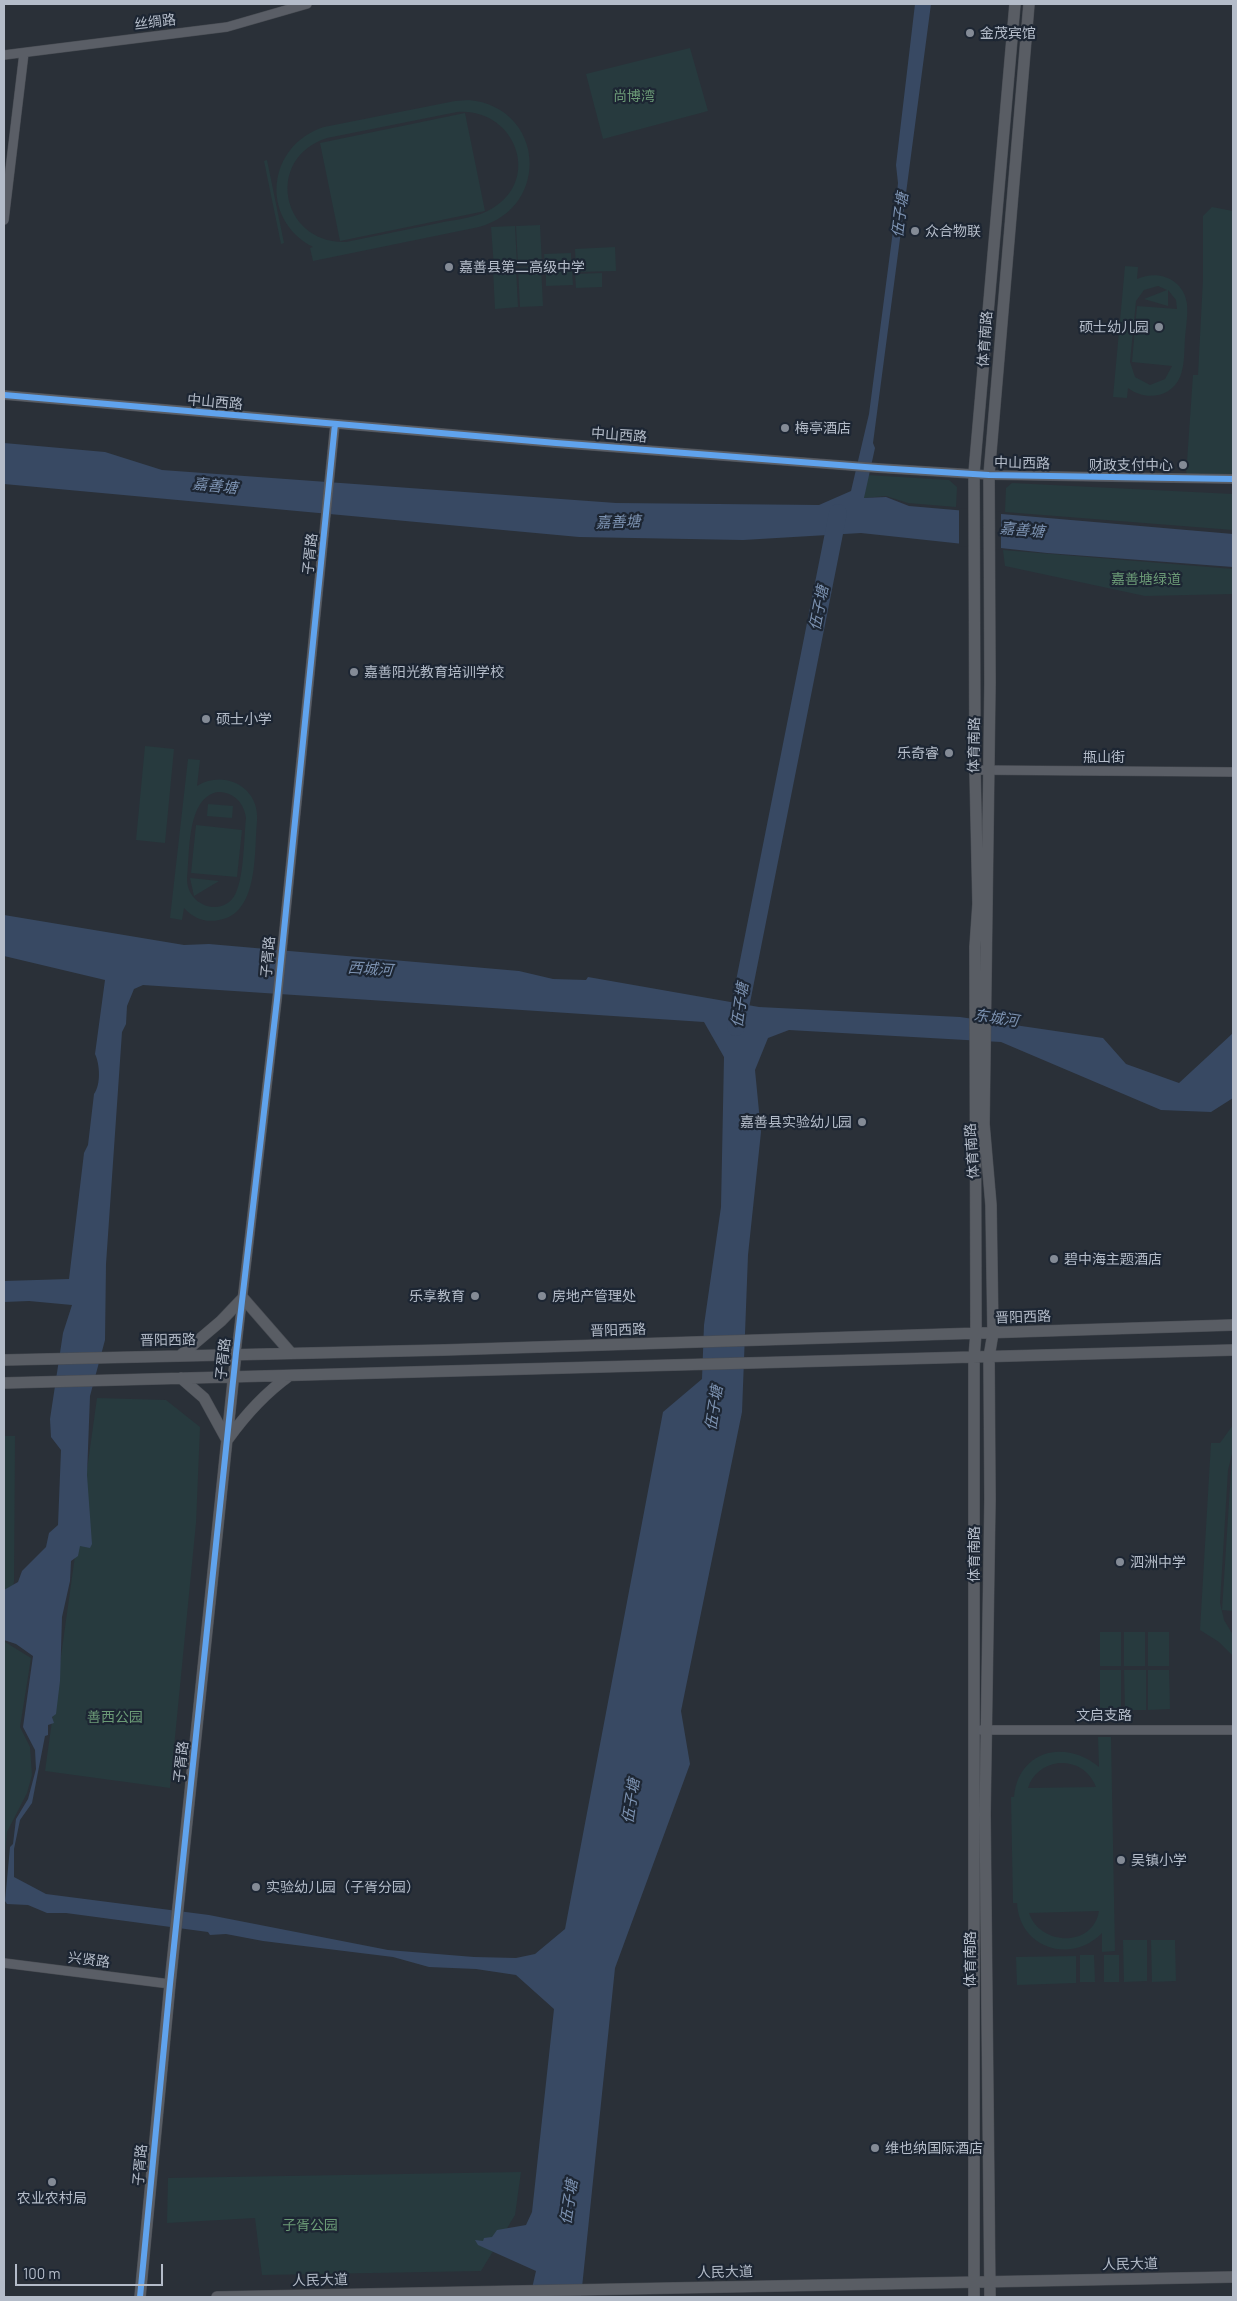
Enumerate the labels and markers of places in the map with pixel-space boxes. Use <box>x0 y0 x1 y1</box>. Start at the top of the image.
place label: 金茂宾馆 <box>980 25 1036 41</box>
marker: 金茂宾馆 <box>964 27 976 39</box>
place label: 众合物联 <box>925 223 981 239</box>
marker: 众合物联 <box>909 225 921 237</box>
place label: 嘉善县第二高级中学 <box>459 259 585 275</box>
marker: 嘉善县第二高级中学 <box>443 261 455 273</box>
place label: 硕士幼儿园 <box>1079 319 1149 335</box>
marker: 硕士幼儿园 <box>1153 321 1165 333</box>
place label: 梅亭酒店 <box>795 420 851 436</box>
marker: 梅亭酒店 <box>779 422 791 434</box>
place label: 财政支付中心 <box>1089 457 1173 473</box>
marker: 财政支付中心 <box>1177 459 1189 471</box>
place label: 嘉善阳光教育培训学校 <box>364 664 504 680</box>
marker: 嘉善阳光教育培训学校 <box>348 666 360 678</box>
place label: 硕士小学 <box>216 711 272 727</box>
marker: 硕士小学 <box>200 713 212 725</box>
place label: 乐奇睿 <box>897 745 939 761</box>
marker: 乐奇睿 <box>943 747 955 759</box>
place label: 嘉善县实验幼儿园 <box>740 1114 852 1130</box>
marker: 嘉善县实验幼儿园 <box>856 1116 868 1128</box>
place label: 碧中海主题酒店 <box>1064 1251 1162 1267</box>
marker: 碧中海主题酒店 <box>1048 1253 1060 1265</box>
place label: 乐享教育 <box>409 1288 465 1304</box>
place label: 房地产管理处 <box>552 1288 636 1304</box>
marker: 乐享教育 <box>469 1290 481 1302</box>
marker: 房地产管理处 <box>536 1290 548 1302</box>
place label: 泗洲中学 <box>1130 1554 1186 1570</box>
marker: 泗洲中学 <box>1114 1556 1126 1568</box>
place label: 吴镇小学 <box>1131 1852 1187 1868</box>
marker: 吴镇小学 <box>1115 1854 1127 1866</box>
place label: 实验幼儿园（子胥分园） <box>266 1879 420 1895</box>
marker: 实验幼儿园（子胥分园） <box>250 1881 262 1893</box>
place label: 维也纳国际酒店 <box>885 2140 983 2156</box>
marker: 维也纳国际酒店 <box>869 2142 881 2154</box>
marker: 农业农村局 <box>46 2176 58 2188</box>
place label: 农业农村局 <box>17 2190 87 2206</box>

